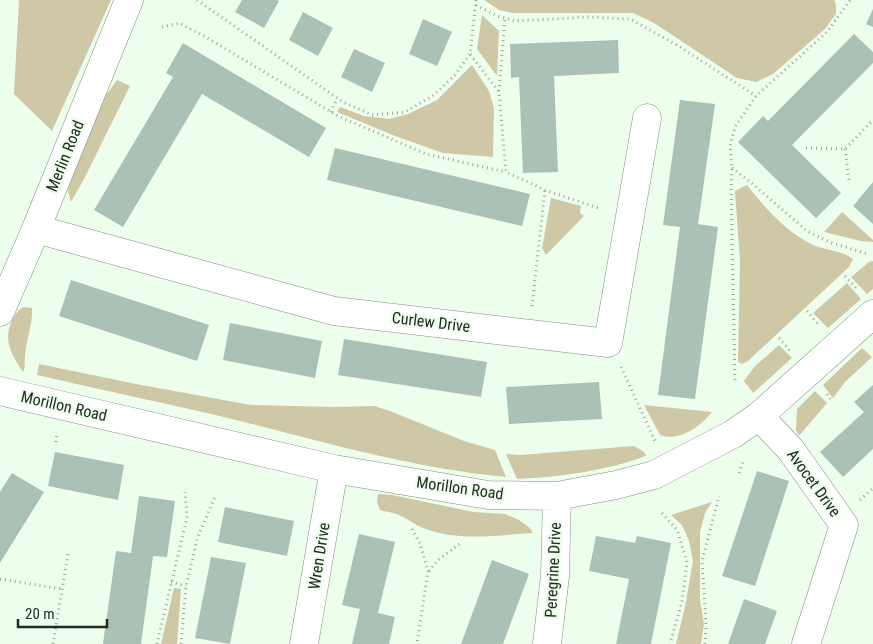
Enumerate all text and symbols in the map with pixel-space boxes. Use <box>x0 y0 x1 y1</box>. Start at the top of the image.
street label: Merlin Road <box>42 118 88 194</box>
street label: Curlew Drive <box>391 308 471 336</box>
street label: Morillon Road <box>19 387 109 425</box>
street label: Avocet Drive <box>783 446 845 520</box>
street label: Morillon Road <box>415 472 505 504</box>
street label: Wren Drive <box>304 521 334 591</box>
street label: Peregrine Drive <box>541 522 565 618</box>
scale bar <box>18 596 106 628</box>
text: 20 m <box>25 605 55 623</box>

